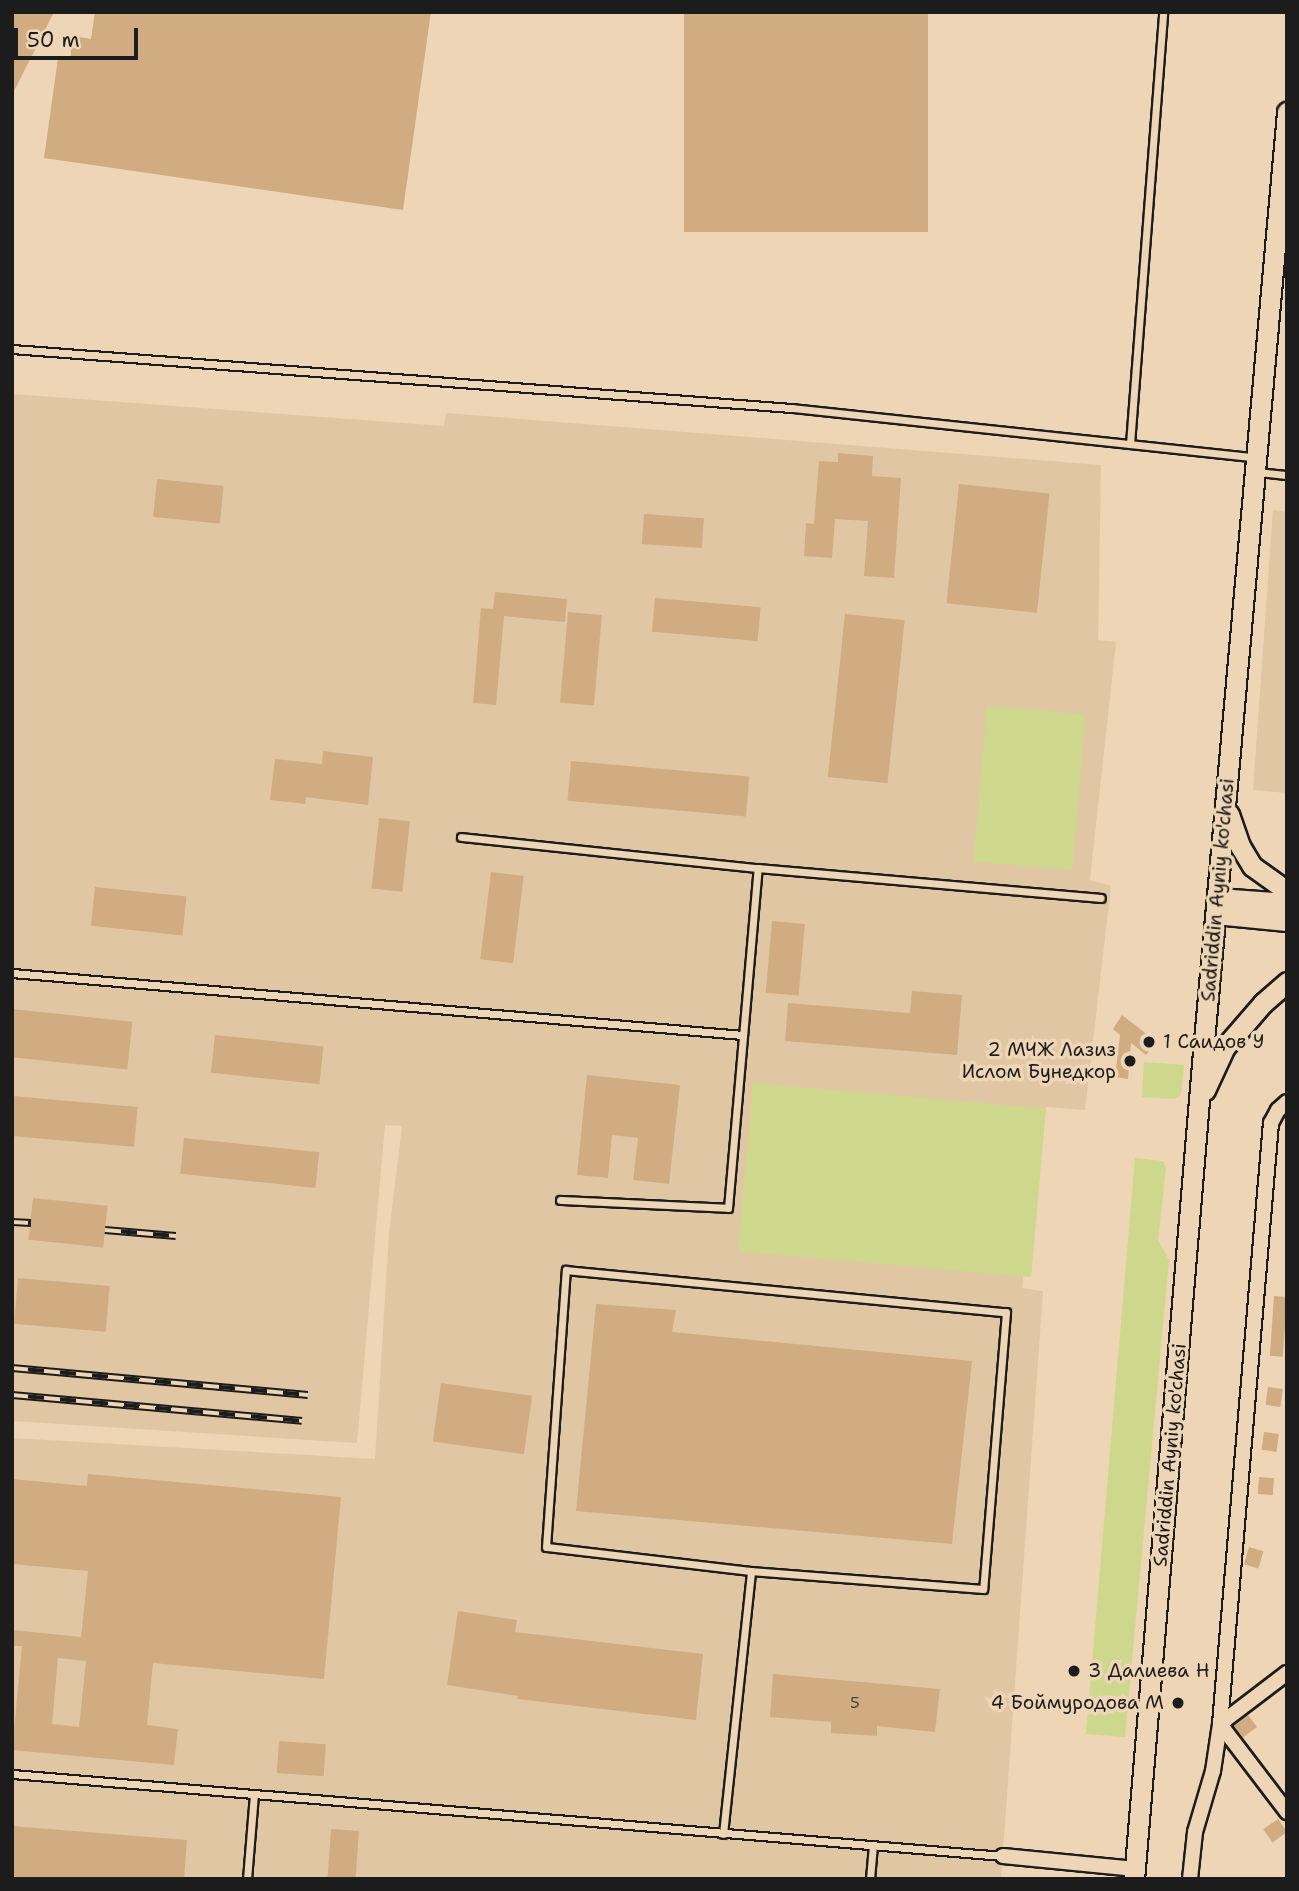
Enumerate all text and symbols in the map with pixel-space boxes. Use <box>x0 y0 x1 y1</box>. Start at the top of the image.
scale bar <box>18 14 142 58</box>
text: 50 m <box>27 26 80 54</box>
street label: Sadriddin Ayniy ko'chasi <box>1197 777 1239 1003</box>
place label: 1 Саидов У <box>1163 1031 1264 1053</box>
marker: 1 Саидов У <box>1141 1034 1157 1050</box>
place label: 2 МЧЖ Лазиз Ислом Бунедкор <box>962 1039 1116 1083</box>
marker: 2 МЧЖ Лазиз Ислом Бунедкор <box>1122 1053 1138 1069</box>
street label: Sadriddin Ayniy ko'chasi <box>1149 1342 1191 1568</box>
place label: 3 Далиева Н <box>1088 1660 1210 1682</box>
marker: 3 Далиева Н <box>1066 1663 1082 1679</box>
place label: 4 Боймуродова М <box>991 1692 1164 1714</box>
house number: 5 <box>850 1693 860 1713</box>
marker: 4 Боймуродова М <box>1170 1695 1186 1711</box>

